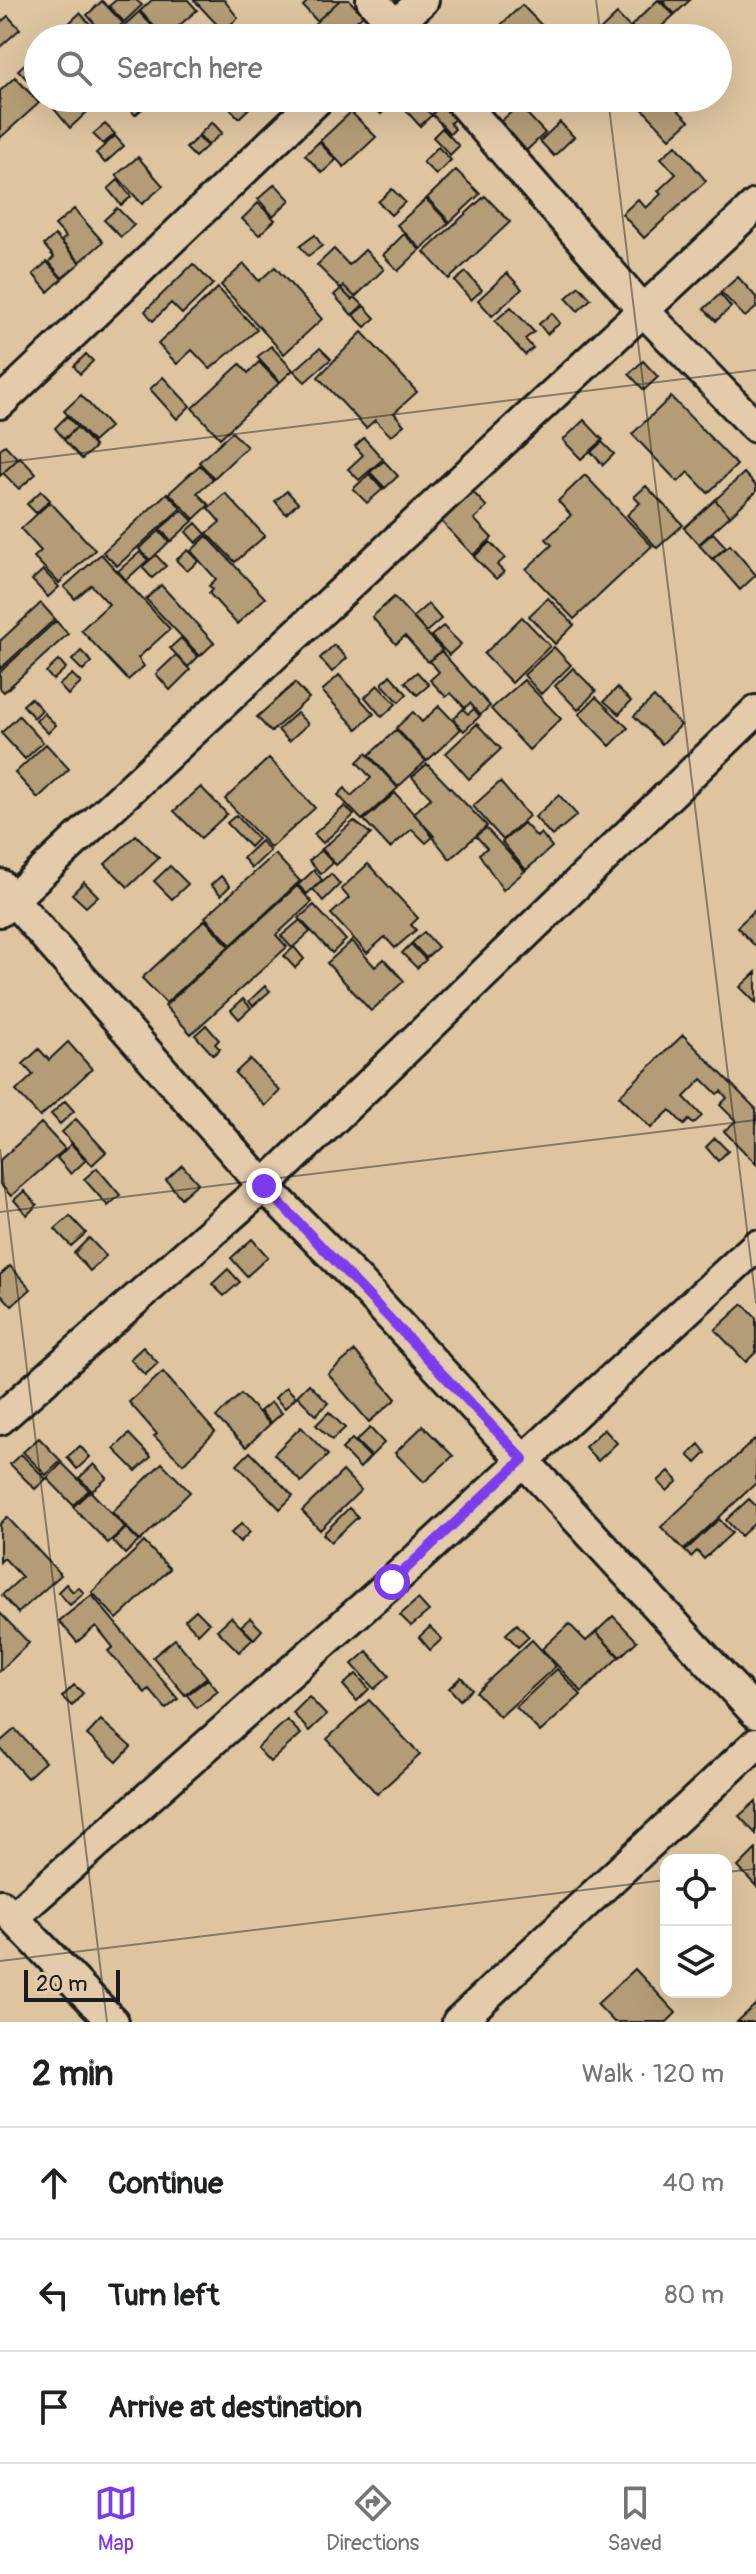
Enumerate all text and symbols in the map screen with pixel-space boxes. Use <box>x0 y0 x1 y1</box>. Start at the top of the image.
search box <box>24 24 732 112</box>
icon: search <box>52 46 96 90</box>
text: Search here <box>116 50 263 87</box>
route end <box>246 1168 282 1204</box>
route start <box>374 1564 410 1600</box>
map controls <box>660 1854 732 1998</box>
button: locate <box>660 1854 732 1926</box>
button: layers <box>660 1926 732 1998</box>
scale bar <box>24 1966 120 2002</box>
text: 20 m <box>36 1970 88 1998</box>
text: 2 min <box>32 2053 114 2096</box>
text: Walk · 120 m <box>582 2058 724 2090</box>
icon: ahead <box>32 2161 76 2205</box>
text: Continue <box>108 2165 223 2202</box>
text: 40 m <box>662 2167 724 2199</box>
icon: left <box>32 2273 76 2317</box>
text: Turn left <box>108 2277 219 2314</box>
text: 80 m <box>664 2279 724 2311</box>
icon: arrive <box>32 2385 76 2429</box>
text: Arrive at destination <box>108 2389 362 2426</box>
tab: Map <box>94 2481 138 2557</box>
tab: Directions <box>326 2481 419 2557</box>
tab: Saved <box>607 2481 662 2557</box>

